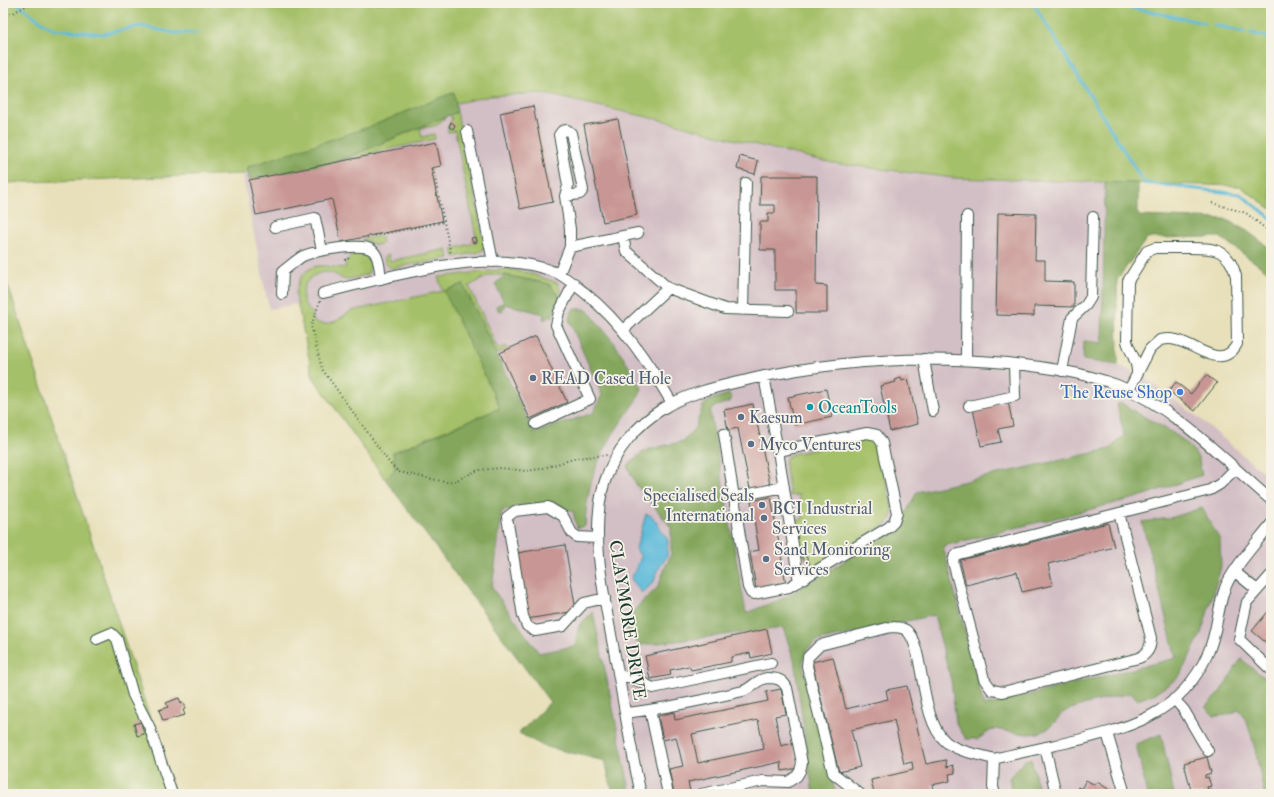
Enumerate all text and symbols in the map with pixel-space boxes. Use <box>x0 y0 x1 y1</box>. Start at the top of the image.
place label: READ Cased Hole <box>541 368 671 389</box>
marker: READ Cased Hole <box>528 373 538 383</box>
place label: The Reuse Shop <box>1060 382 1172 404</box>
marker: The Reuse Shop <box>1175 387 1185 397</box>
place label: OceanTools <box>818 397 897 418</box>
marker: OceanTools <box>805 402 815 412</box>
place label: Kaesum <box>749 407 803 428</box>
marker: Kaesum <box>736 412 746 422</box>
place label: Myco Ventures <box>759 434 861 456</box>
marker: Myco Ventures <box>746 439 756 449</box>
place label: Specialised Seals International <box>643 485 755 526</box>
place label: BCI Industrial Services <box>772 498 873 539</box>
marker: Specialised Seals International <box>757 500 767 510</box>
marker: BCI Industrial Services <box>759 513 769 523</box>
street label: CLAYMORE DRIVE <box>604 539 651 702</box>
place label: Sand Monitoring Services <box>774 539 891 580</box>
marker: Sand Monitoring Services <box>761 554 771 564</box>

